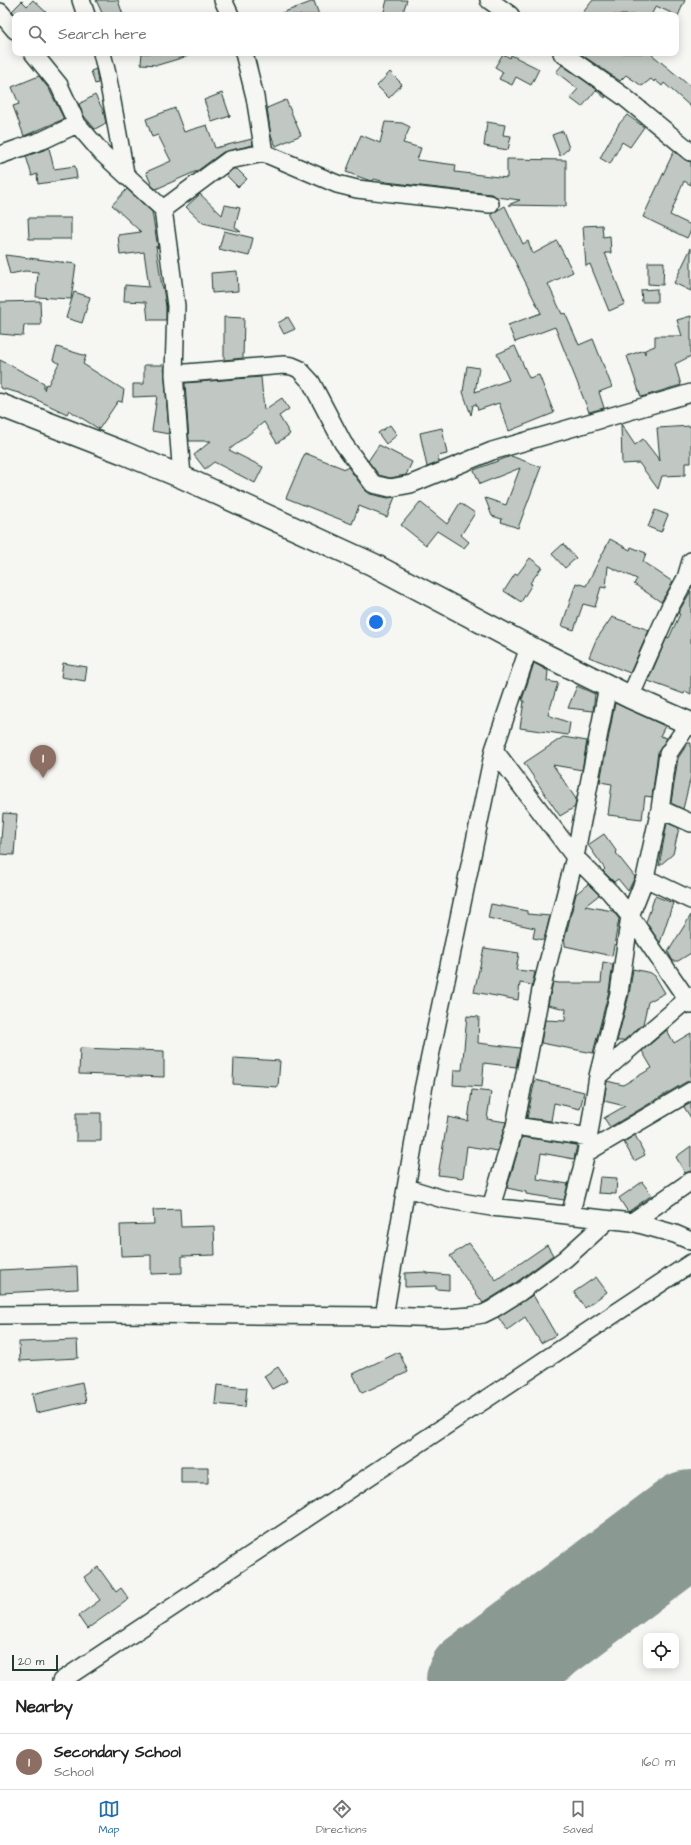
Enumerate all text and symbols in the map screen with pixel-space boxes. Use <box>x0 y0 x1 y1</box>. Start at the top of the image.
search box <box>12 12 679 56</box>
icon: search <box>26 23 48 45</box>
text: Search here <box>58 24 147 45</box>
your location <box>366 612 386 632</box>
pin: 1 <box>30 745 56 778</box>
map controls <box>643 1633 679 1669</box>
button: locate <box>643 1633 679 1669</box>
scale bar <box>12 1653 58 1672</box>
text: 20 m <box>18 1654 44 1669</box>
text: Nearby <box>16 1695 73 1719</box>
text: Secondary School <box>54 1742 181 1763</box>
text: 1 <box>28 1753 30 1771</box>
text: 160 m <box>642 1753 675 1771</box>
text: School <box>54 1763 94 1781</box>
tab: Map <box>98 1798 120 1837</box>
tab: Directions <box>316 1798 367 1837</box>
tab: Saved <box>563 1798 593 1837</box>

